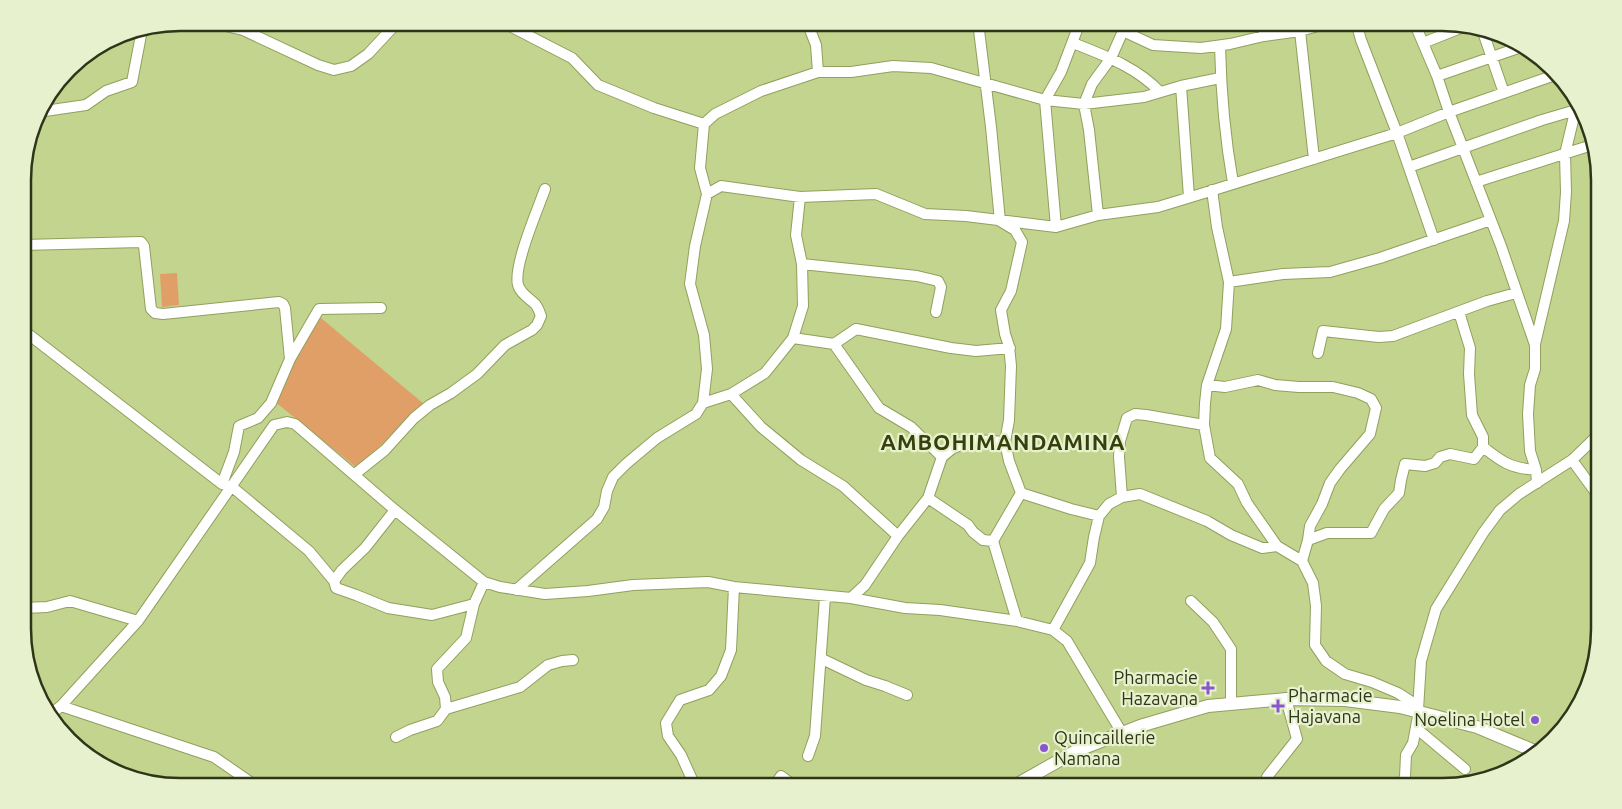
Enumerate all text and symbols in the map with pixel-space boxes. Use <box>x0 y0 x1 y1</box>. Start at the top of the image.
district label: AMBOHIMANDAMINA <box>880 429 1126 454</box>
place label: Pharmacie Hazavana <box>1113 667 1198 708</box>
marker: Pharmacie Hazavana <box>1202 682 1214 694</box>
place label: Pharmacie Hajavana <box>1288 685 1373 726</box>
marker: Pharmacie Hajavana <box>1272 700 1284 712</box>
place label: Noelina Hotel <box>1414 709 1525 729</box>
marker: Noelina Hotel <box>1529 714 1541 726</box>
place label: Quincaillerie Namana <box>1054 727 1155 768</box>
marker: Quincaillerie Namana <box>1038 742 1050 754</box>

